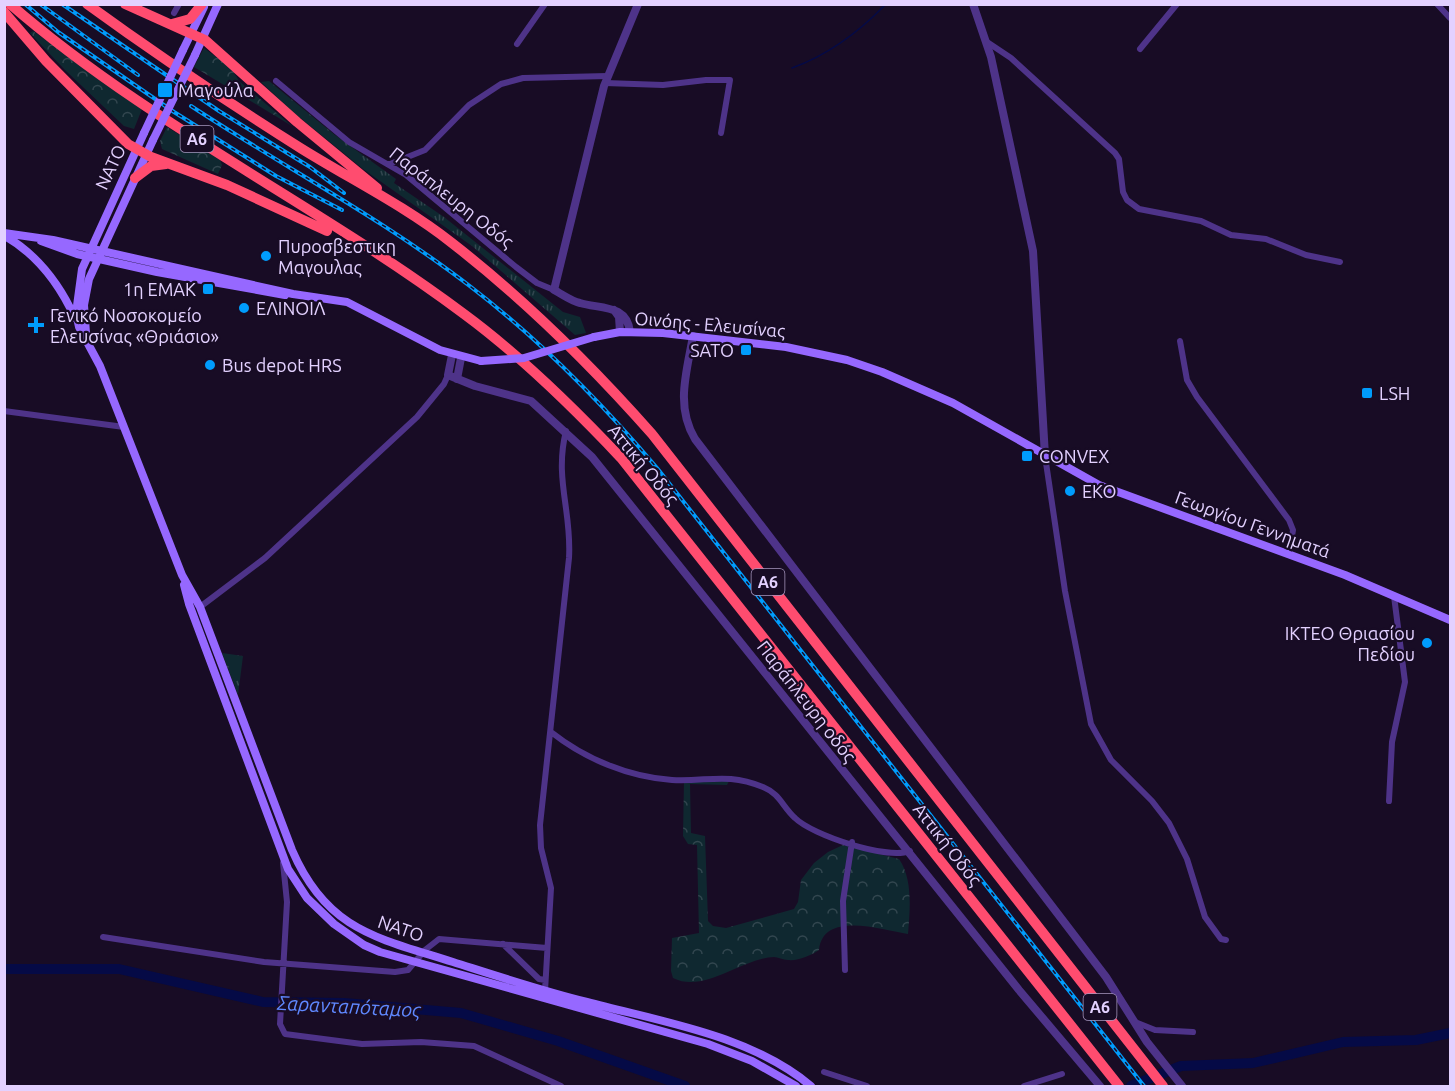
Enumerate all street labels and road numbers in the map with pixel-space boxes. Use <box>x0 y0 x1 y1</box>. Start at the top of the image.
road number: Α6 <box>180 126 214 152</box>
street label: ΝΑΤΟ <box>91 141 129 193</box>
street label: Παράπλευρη Οδός <box>386 142 518 252</box>
street label: Οινόης - Ελευσίνας <box>634 307 786 342</box>
street label: Αττική Οδός <box>604 420 683 509</box>
street label: Γεωργίου Γεννηματά <box>1173 487 1334 561</box>
road number: Α6 <box>752 569 784 595</box>
street label: Παράπλευρη οδός <box>753 637 860 766</box>
street label: Αττική Οδός <box>909 799 986 890</box>
street label: ΝΑΤΟ <box>375 911 427 945</box>
road number: Α6 <box>1084 994 1116 1020</box>

